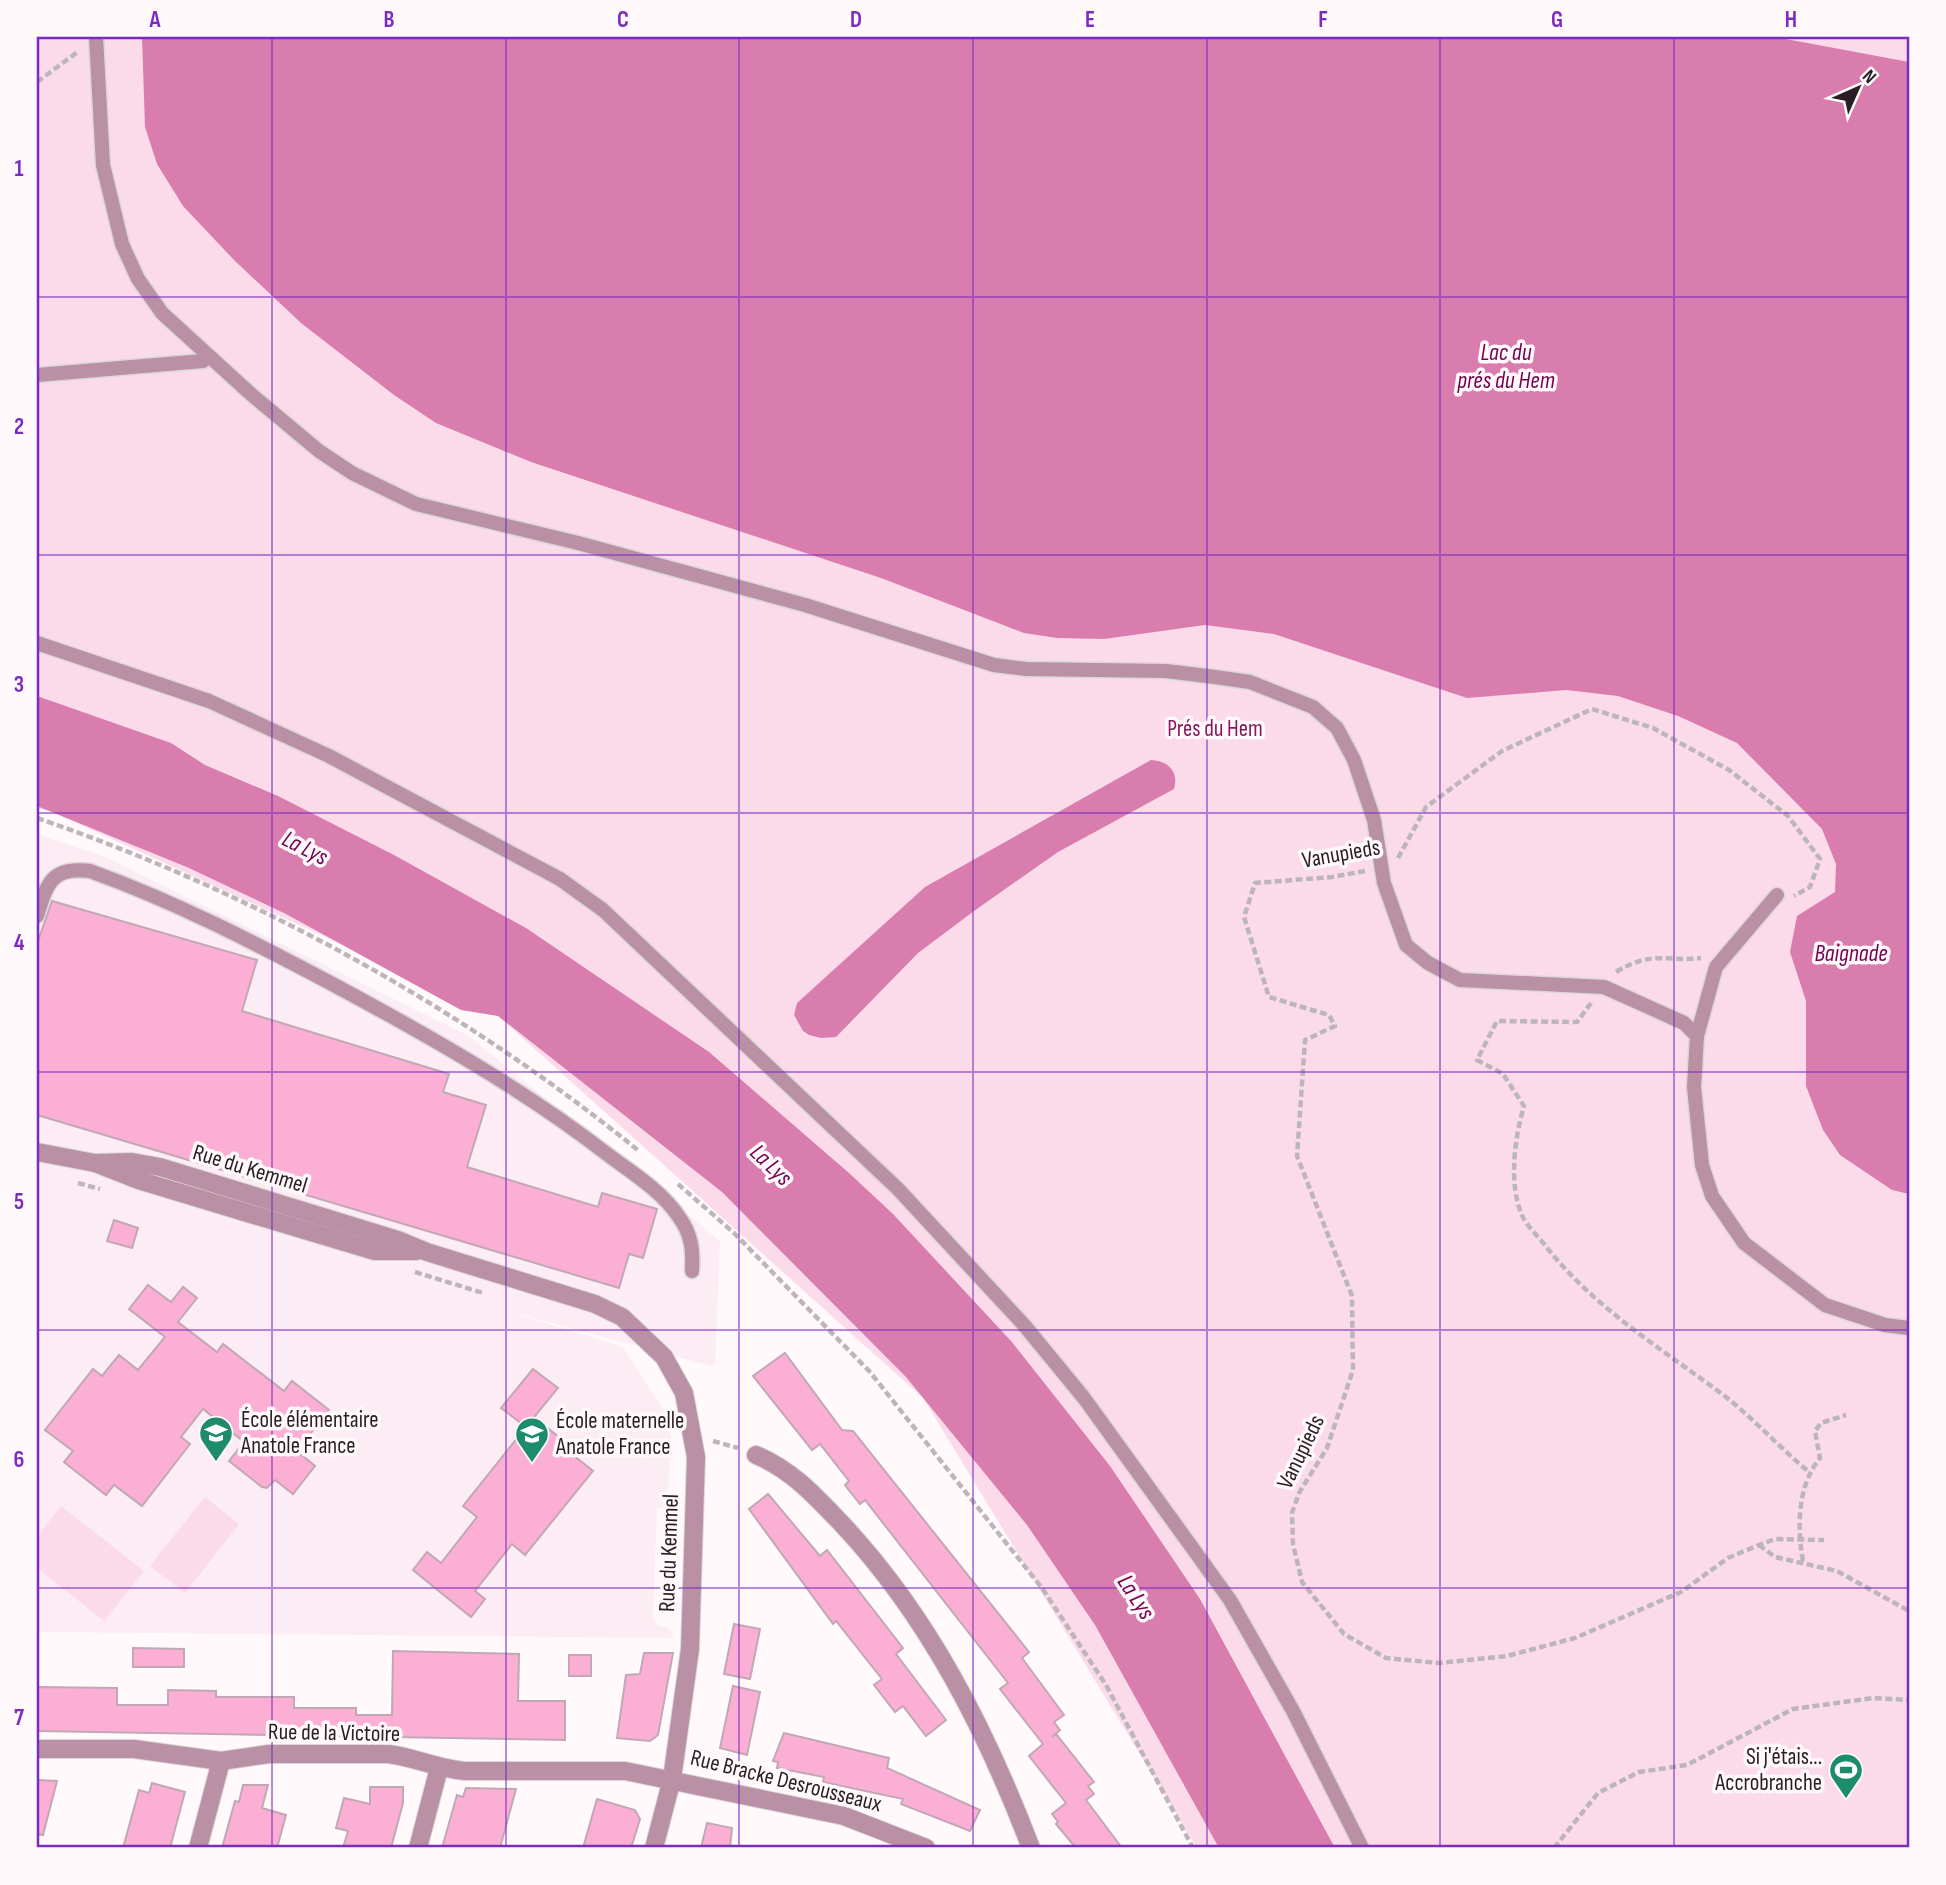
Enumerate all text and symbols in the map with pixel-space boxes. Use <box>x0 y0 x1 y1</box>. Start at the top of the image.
text: A <box>149 6 162 34</box>
text: B <box>384 6 395 34</box>
text: C <box>617 6 629 34</box>
text: D <box>850 6 862 34</box>
text: E <box>1085 6 1095 34</box>
text: F <box>1318 6 1328 34</box>
text: G <box>1551 6 1563 34</box>
text: H <box>1785 6 1797 34</box>
north arrow <box>1824 52 1894 122</box>
text: N <box>1857 65 1881 89</box>
text: 1 <box>14 155 24 183</box>
water label: Lac du prés du Hem <box>1456 338 1555 395</box>
text: 2 <box>14 413 24 441</box>
text: 3 <box>14 671 24 699</box>
park label: Prés du Hem <box>1167 715 1263 743</box>
water label: La Lys <box>277 824 333 872</box>
street label: Vanupieds <box>1300 833 1382 875</box>
text: 4 <box>14 929 25 957</box>
water label: Baignade <box>1814 939 1888 968</box>
street label: Rue du Kemmel <box>189 1138 311 1200</box>
water label: La Lys <box>744 1138 799 1192</box>
text: 5 <box>14 1188 24 1216</box>
place label: École élémentaire Anatole France <box>240 1406 378 1460</box>
place label: École maternelle Anatole France <box>555 1407 684 1461</box>
street label: Vanupieds <box>1271 1410 1331 1494</box>
school or university icon: École élémentaire Anatole France <box>197 1414 235 1463</box>
school or university icon: École maternelle Anatole France <box>513 1415 551 1464</box>
text: 6 <box>14 1446 24 1474</box>
street label: Rue du Kemmel <box>653 1493 685 1613</box>
water label: La Lys <box>1111 1569 1161 1625</box>
text: 7 <box>14 1704 24 1732</box>
street label: Rue de la Victoire <box>268 1718 400 1748</box>
place label: Si j'étais... Accrobranche <box>1714 1743 1822 1797</box>
street label: Rue Bracke Desrousseaux <box>688 1744 885 1818</box>
sports icon: Si j'étais... Accrobranche <box>1827 1751 1865 1800</box>

